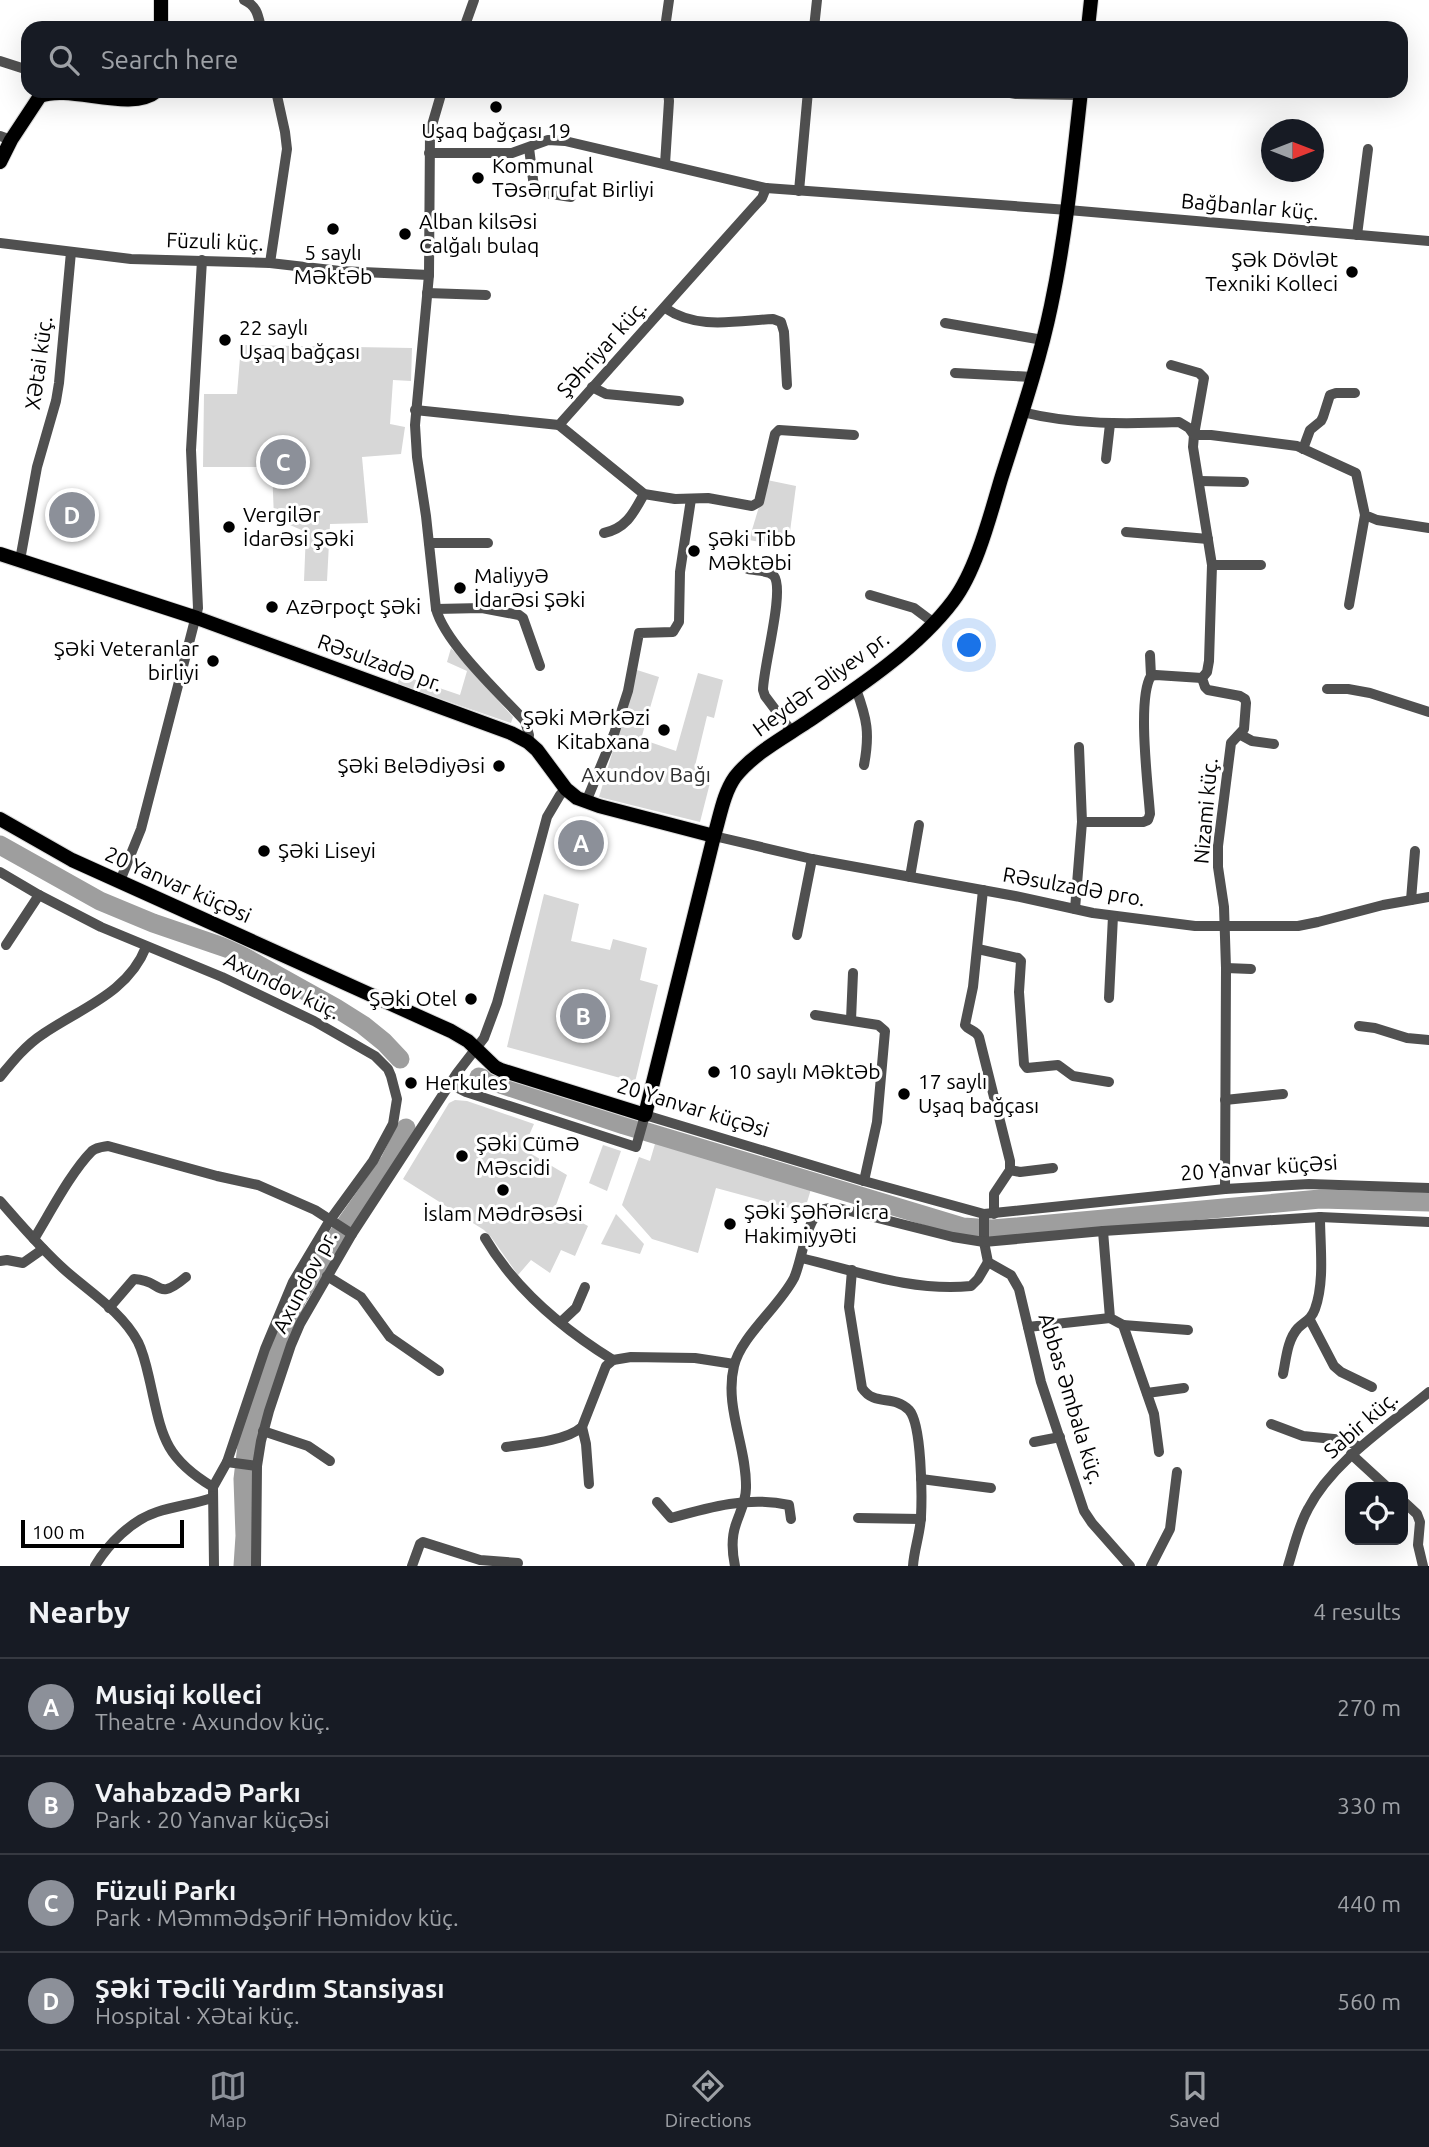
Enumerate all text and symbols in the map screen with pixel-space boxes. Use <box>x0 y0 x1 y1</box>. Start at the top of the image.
search box <box>21 21 1408 98</box>
icon: search <box>45 41 83 79</box>
text: Search here <box>101 45 238 74</box>
marker: Uşaq bağçası 19 <box>488 99 504 115</box>
place label: Uşaq bağçası 19 <box>421 118 571 142</box>
north arrow <box>1261 119 1324 182</box>
place label: Kommunal Təsərrufat Birliyi <box>492 153 654 201</box>
marker: Kommunal Təsərrufat Birliyi <box>470 170 486 186</box>
street label: Bağbanlar küç. <box>1180 188 1320 224</box>
place label: Alban kilsəsi Calğalı bulaq <box>419 209 539 257</box>
marker: 5 saylı Məktəb <box>325 221 341 237</box>
marker: Alban kilsəsi Calğalı bulaq <box>397 226 413 242</box>
street label: Füzuli küç. <box>166 227 264 255</box>
place label: 5 saylı Məktəb <box>294 240 372 288</box>
place label: Şək Dövlət Texniki Kolleci <box>1205 247 1338 295</box>
marker: Şək Dövlət Texniki Kolleci <box>1344 264 1360 280</box>
street label: Şəhriyar küç. <box>551 295 651 402</box>
street label: Xətai küç. <box>20 315 56 411</box>
place label: 22 saylı Uşaq bağçası <box>239 315 360 363</box>
marker: 22 saylı Uşaq bağçası <box>217 332 233 348</box>
pin: C <box>260 436 306 488</box>
pin: D <box>49 489 95 541</box>
place label: Vergilər İdarəsi Şəki <box>243 502 354 550</box>
marker: Vergilər İdarəsi Şəki <box>221 519 237 535</box>
place label: Şəki Tibb Məktəbi <box>708 526 796 574</box>
marker: Şəki Tibb Məktəbi <box>686 543 702 559</box>
place label: Maliyyə İdarəsi Şəki <box>474 563 585 611</box>
marker: Maliyyə İdarəsi Şəki <box>452 580 468 596</box>
place label: Azərpoçt Şəki <box>286 594 421 618</box>
marker: Azərpoçt Şəki <box>264 599 280 615</box>
street label: Heydər Əliyev pr. <box>748 626 893 741</box>
street label: Rəsulzadə pr. <box>315 628 446 696</box>
your location <box>952 628 986 662</box>
place label: Şəki Veteranlar birliyi <box>54 636 199 684</box>
marker: Şəki Veteranlar birliyi <box>205 653 221 669</box>
place label: Şəki Mərkəzi Kitabxana <box>523 705 650 753</box>
marker: Şəki Mərkəzi Kitabxana <box>656 722 672 738</box>
place label: Şəki Belədiyəsi <box>337 753 485 777</box>
street label: Nizami küç. <box>1188 757 1222 865</box>
marker: Şəki Belədiyəsi <box>491 758 507 774</box>
park label: Axundov Bağı <box>581 762 711 786</box>
pin: A <box>558 817 604 869</box>
place label: Şəki Liseyi <box>278 838 376 862</box>
street label: 20 Yanvar küçəsi <box>102 841 255 927</box>
marker: Şəki Liseyi <box>256 843 272 859</box>
street label: Rəsulzadə pro. <box>1001 862 1147 910</box>
street label: Axundov küç. <box>221 947 344 1024</box>
place label: Şəki Otel <box>369 986 457 1010</box>
pin: B <box>560 990 606 1042</box>
marker: Şəki Otel <box>463 991 479 1007</box>
place label: 10 saylı Məktəb <box>728 1059 881 1083</box>
marker: 10 saylı Məktəb <box>706 1064 722 1080</box>
place label: 17 saylı Uşaq bağçası <box>918 1069 1039 1117</box>
place label: Herkules <box>425 1070 508 1094</box>
street label: 20 Yanvar küçəsi <box>614 1073 772 1142</box>
marker: Herkules <box>403 1075 419 1091</box>
marker: 17 saylı Uşaq bağçası <box>896 1086 912 1102</box>
place label: Şəki Cümə Məscidi <box>476 1131 580 1179</box>
marker: Şəki Cümə Məscidi <box>454 1148 470 1164</box>
street label: 20 Yanvar küçəsi <box>1179 1150 1338 1184</box>
marker: İslam Mədrəsəsi <box>495 1182 511 1198</box>
place label: Şəki Şəhər İcra Hakimiyyəti <box>744 1199 889 1247</box>
place label: İslam Mədrəsəsi <box>423 1201 583 1225</box>
marker: Şəki Şəhər İcra Hakimiyyəti <box>722 1216 738 1232</box>
street label: Axundov pr. <box>267 1226 341 1337</box>
street label: Abbas Əmbala küç. <box>1035 1310 1109 1487</box>
street label: Sabir küç. <box>1319 1386 1402 1463</box>
map controls <box>1345 1482 1408 1545</box>
button: locate <box>1345 1482 1408 1545</box>
scale bar <box>21 1517 184 1549</box>
text: 100 m <box>32 1521 85 1543</box>
text: Nearby <box>28 1595 130 1629</box>
text: 4 results <box>1313 1599 1401 1624</box>
text: Musiqi kolleci <box>95 1680 262 1709</box>
text: A <box>43 1695 59 1720</box>
text: 270 m <box>1337 1695 1401 1720</box>
text: Theatre · Axundov küç. <box>95 1709 330 1734</box>
text: Vahabzadə Parkı <box>95 1778 301 1807</box>
text: B <box>43 1793 59 1818</box>
text: 330 m <box>1337 1793 1401 1818</box>
text: Park · 20 Yanvar küçəsi <box>95 1807 330 1832</box>
text: Füzuli Parkı <box>95 1876 236 1905</box>
text: C <box>44 1891 58 1916</box>
text: 440 m <box>1337 1891 1401 1916</box>
text: Park · Məmmədşərif Həmidov küç. <box>95 1905 459 1930</box>
text: Şəki Təcili Yardım Stansiyası <box>95 1974 444 2003</box>
text: D <box>43 1989 59 2014</box>
text: 560 m <box>1337 1989 1401 2014</box>
text: Hospital · Xətai küç. <box>95 2003 300 2028</box>
tab: Map <box>209 2067 247 2131</box>
tab: Directions <box>665 2067 752 2131</box>
tab: Saved <box>1169 2067 1220 2131</box>

